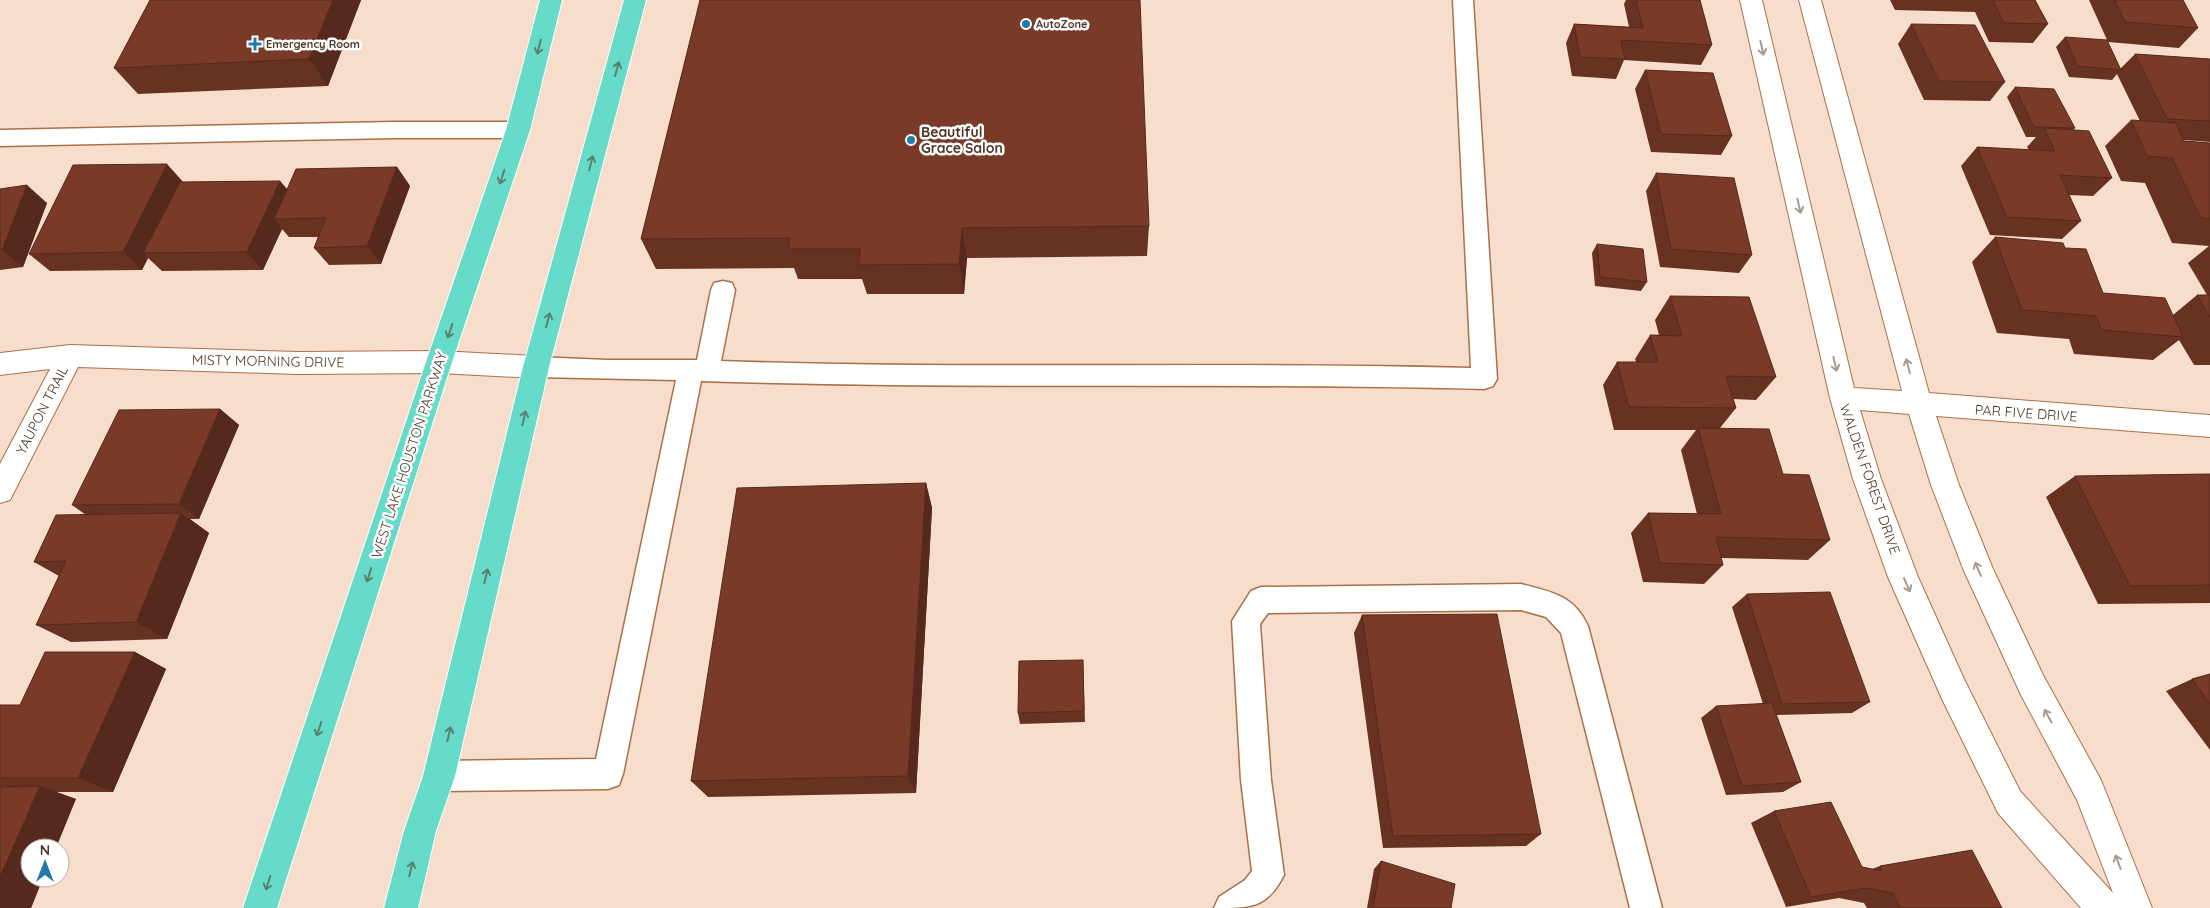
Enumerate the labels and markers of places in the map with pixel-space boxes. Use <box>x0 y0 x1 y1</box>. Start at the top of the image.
place label: AutoZone <box>1036 17 1088 31</box>
marker: AutoZone <box>1020 18 1032 30</box>
marker: Emergency Room <box>248 37 262 51</box>
place label: Emergency Room <box>266 37 360 51</box>
place label: Beautiful Grace Salon <box>921 123 1003 157</box>
marker: Beautiful Grace Salon <box>905 134 917 146</box>

